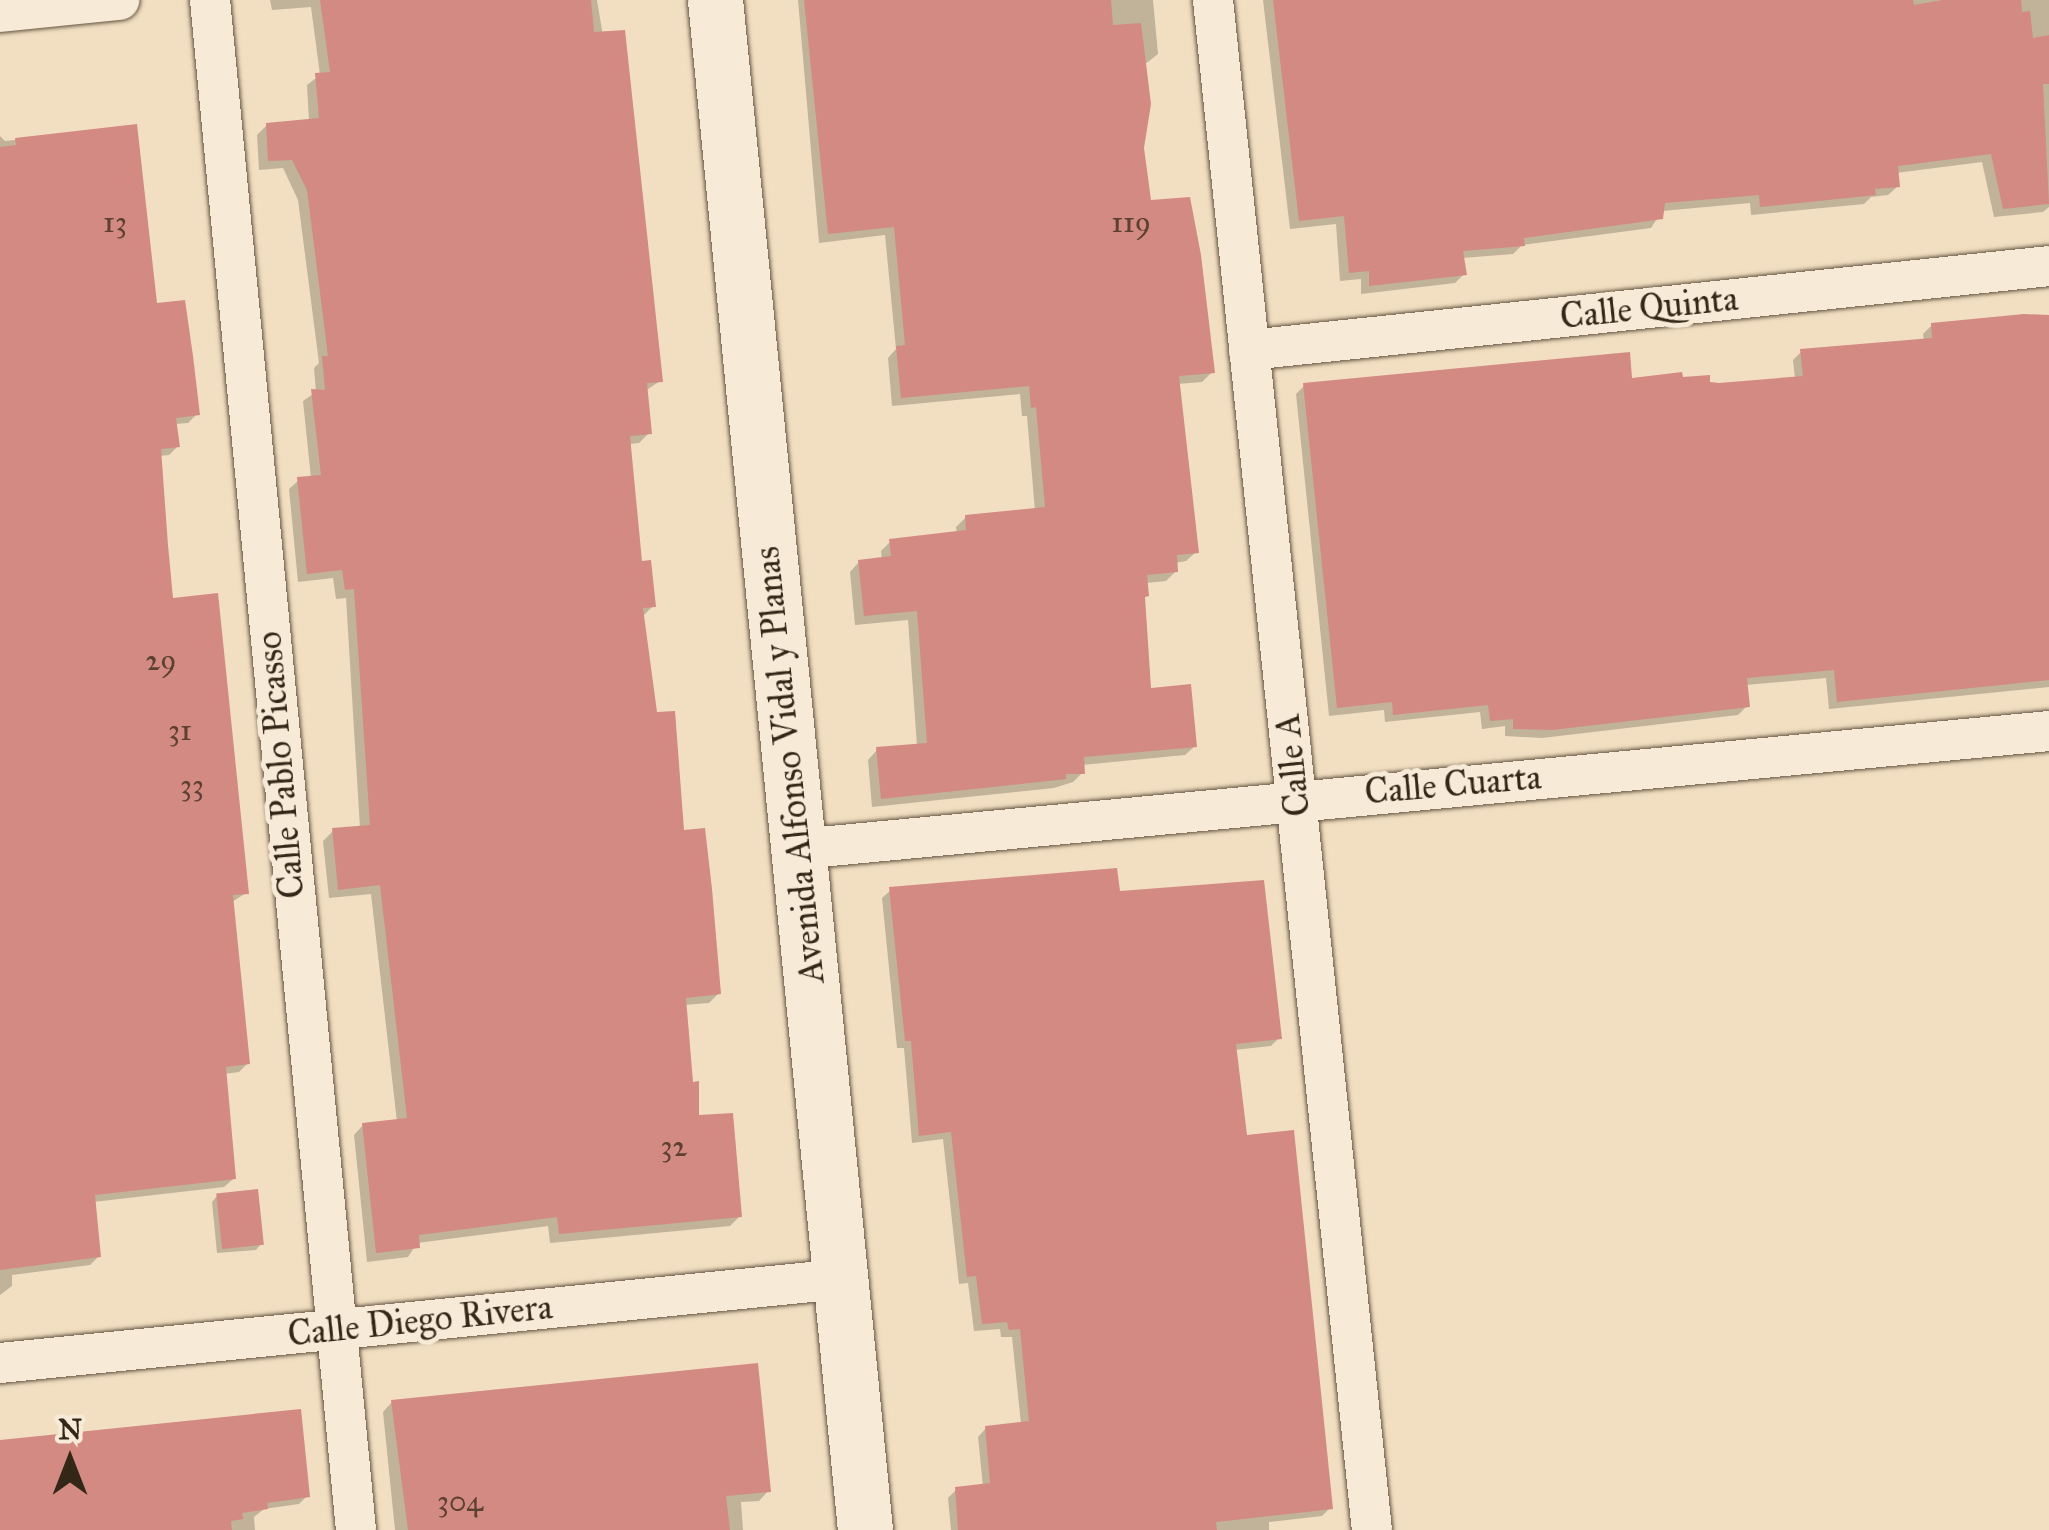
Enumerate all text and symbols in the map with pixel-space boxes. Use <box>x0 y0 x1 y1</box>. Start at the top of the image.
house number: 13 <box>103 204 127 240</box>
house number: 119 <box>1111 204 1151 240</box>
street label: Calle Quinta <box>1558 278 1740 338</box>
street label: Avenida Alfonso Vidal y Planas <box>746 545 834 985</box>
street label: Calle Pablo Picasso <box>248 630 314 900</box>
house number: 29 <box>146 642 176 678</box>
house number: 31 <box>168 712 192 748</box>
street label: Calle A <box>1267 712 1319 818</box>
street label: Calle Cuarta <box>1363 756 1543 814</box>
house number: 33 <box>180 767 204 803</box>
house number: 32 <box>661 1128 687 1164</box>
street label: Calle Diego Rivera <box>286 1286 554 1356</box>
north arrow <box>20 1410 120 1510</box>
text: N <box>58 1412 82 1447</box>
house number: 304 <box>437 1483 483 1519</box>

